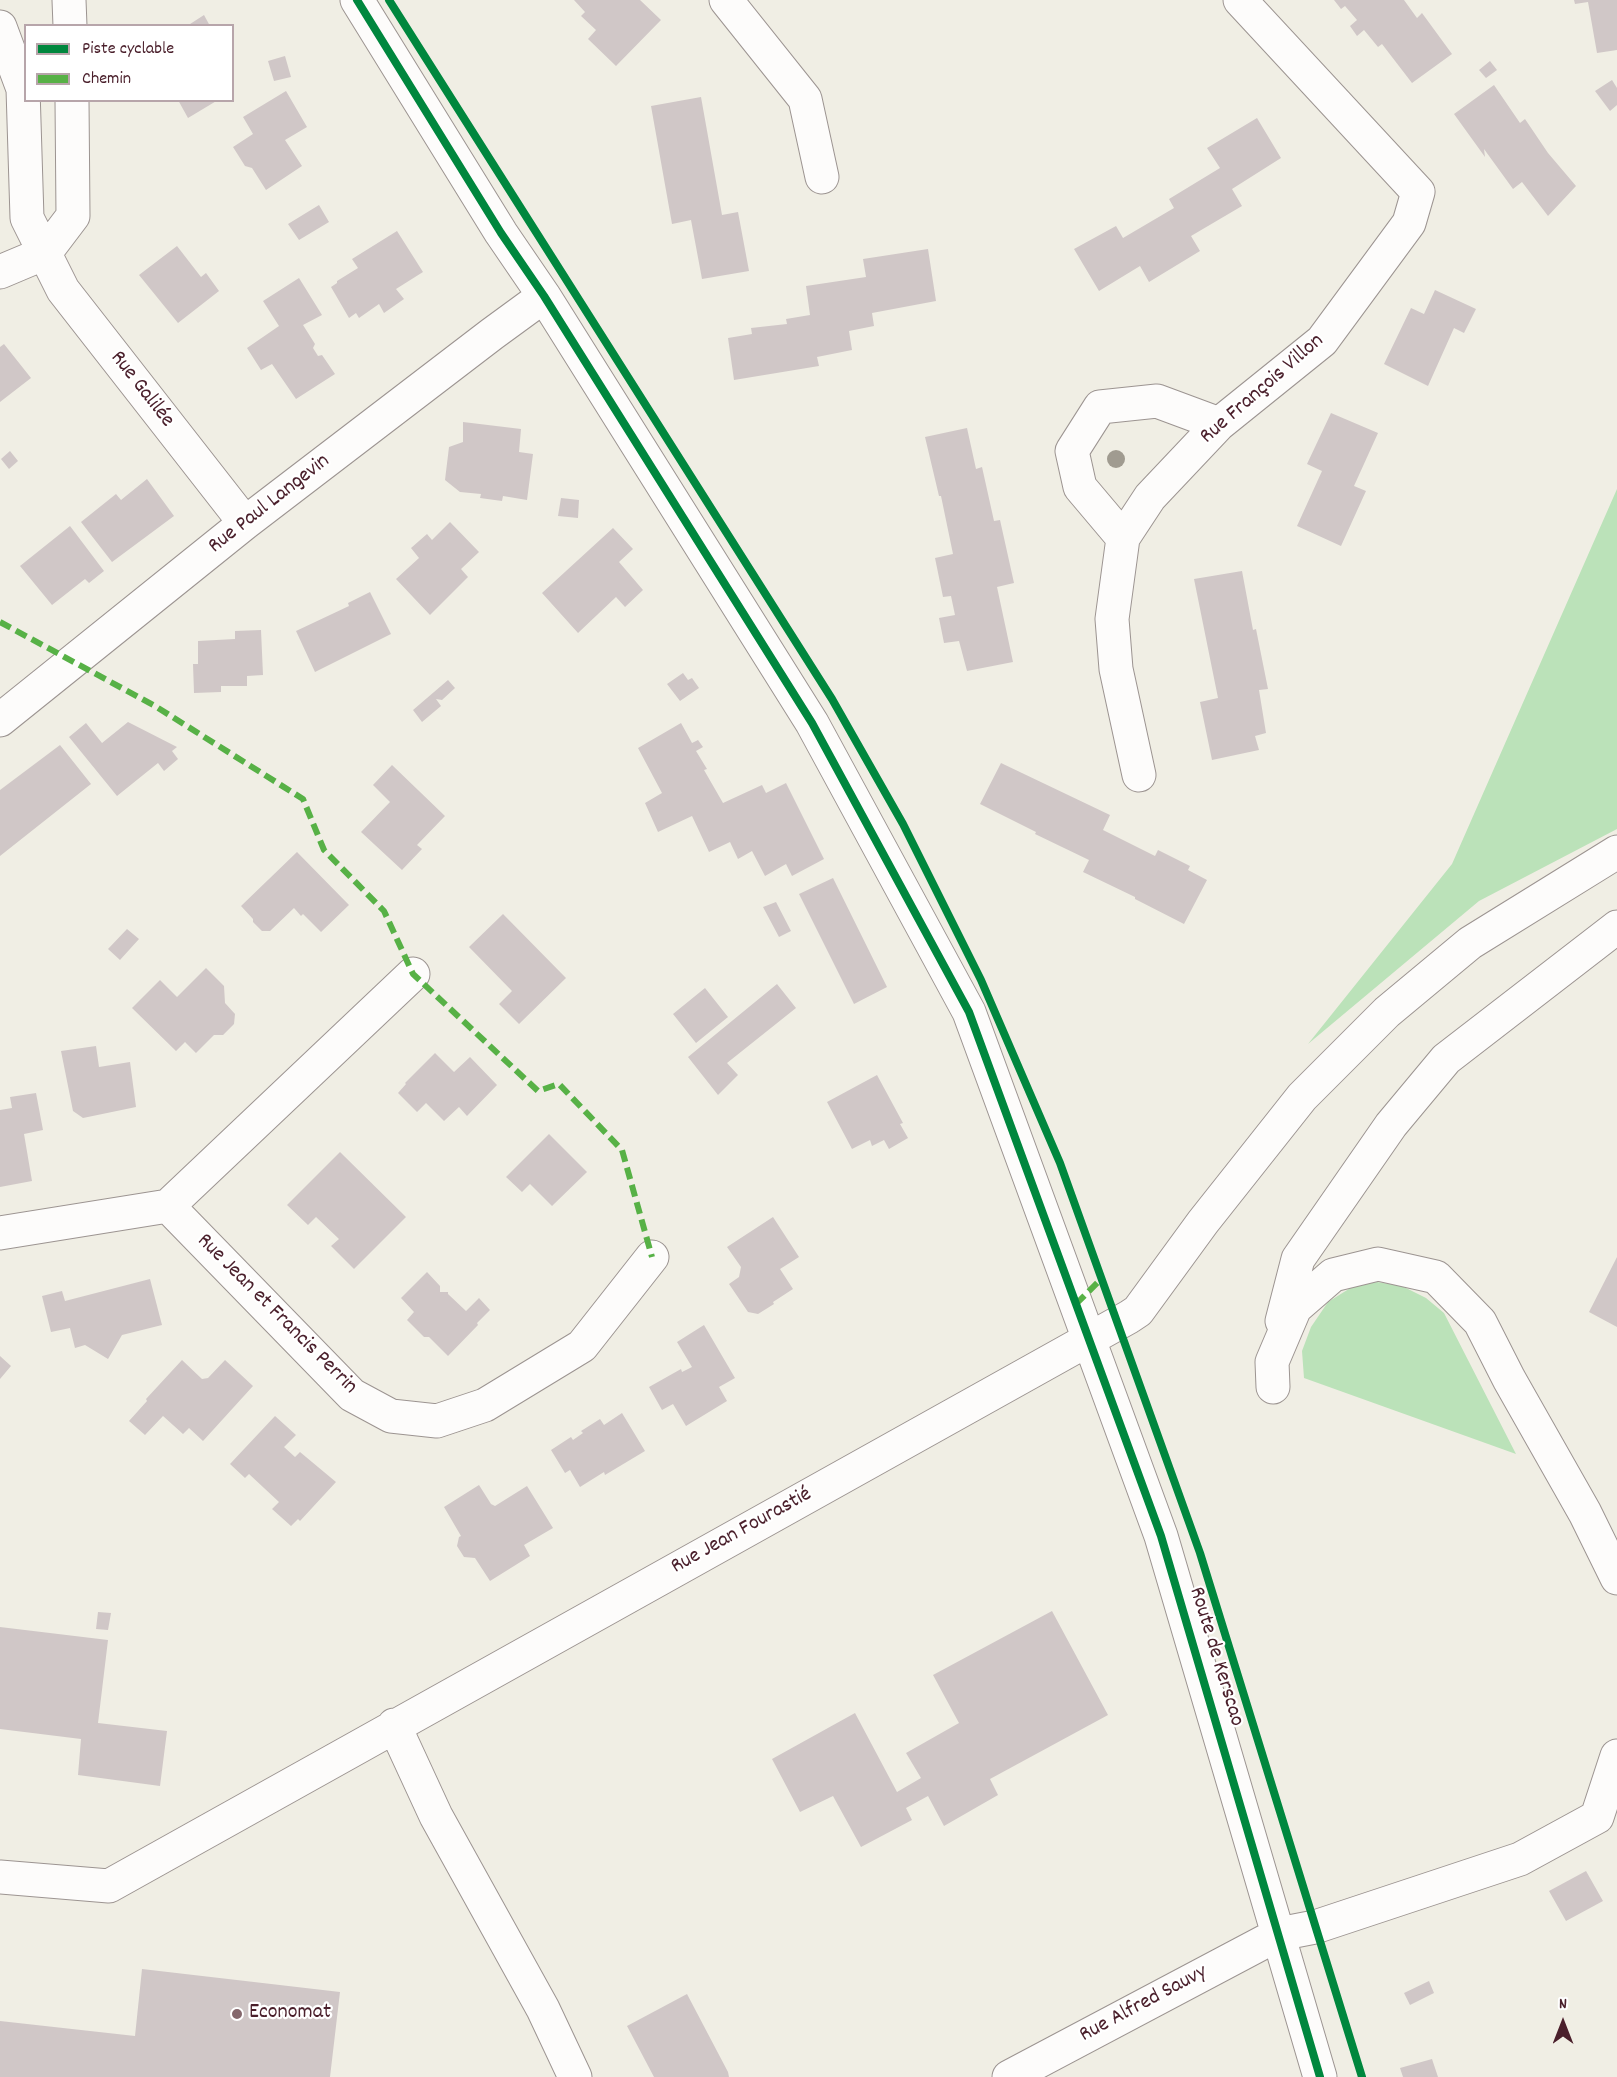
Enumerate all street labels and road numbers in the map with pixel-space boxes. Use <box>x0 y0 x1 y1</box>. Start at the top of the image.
street label: Rue François Villon <box>1196 329 1330 451</box>
street label: Rue Galilée <box>103 346 179 434</box>
street label: Rue Paul Langevin <box>204 449 336 561</box>
street label: Rue Jean et Francis Perrin <box>190 1229 362 1401</box>
street label: Rue Jean Fourastié <box>667 1483 817 1581</box>
street label: Route de Kerscao <box>1181 1584 1249 1730</box>
street label: Rue Alfred Sauvy <box>1076 1960 1212 2050</box>

